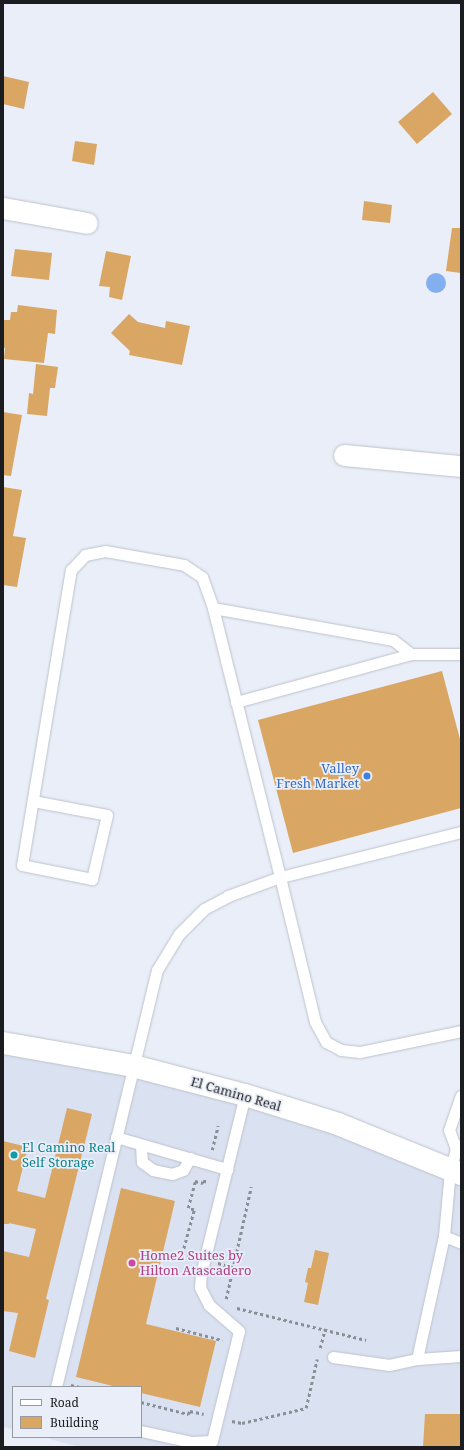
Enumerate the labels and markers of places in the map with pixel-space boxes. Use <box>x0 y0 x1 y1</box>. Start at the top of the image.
place label: Valley Fresh Market <box>276 761 359 792</box>
marker: Valley Fresh Market <box>362 771 372 781</box>
place label: El Camino Real Self Storage <box>22 1140 115 1171</box>
marker: El Camino Real Self Storage <box>9 1150 19 1160</box>
place label: Home2 Suites by Hilton Atascadero <box>140 1248 252 1279</box>
marker: Home2 Suites by Hilton Atascadero <box>127 1258 137 1268</box>

